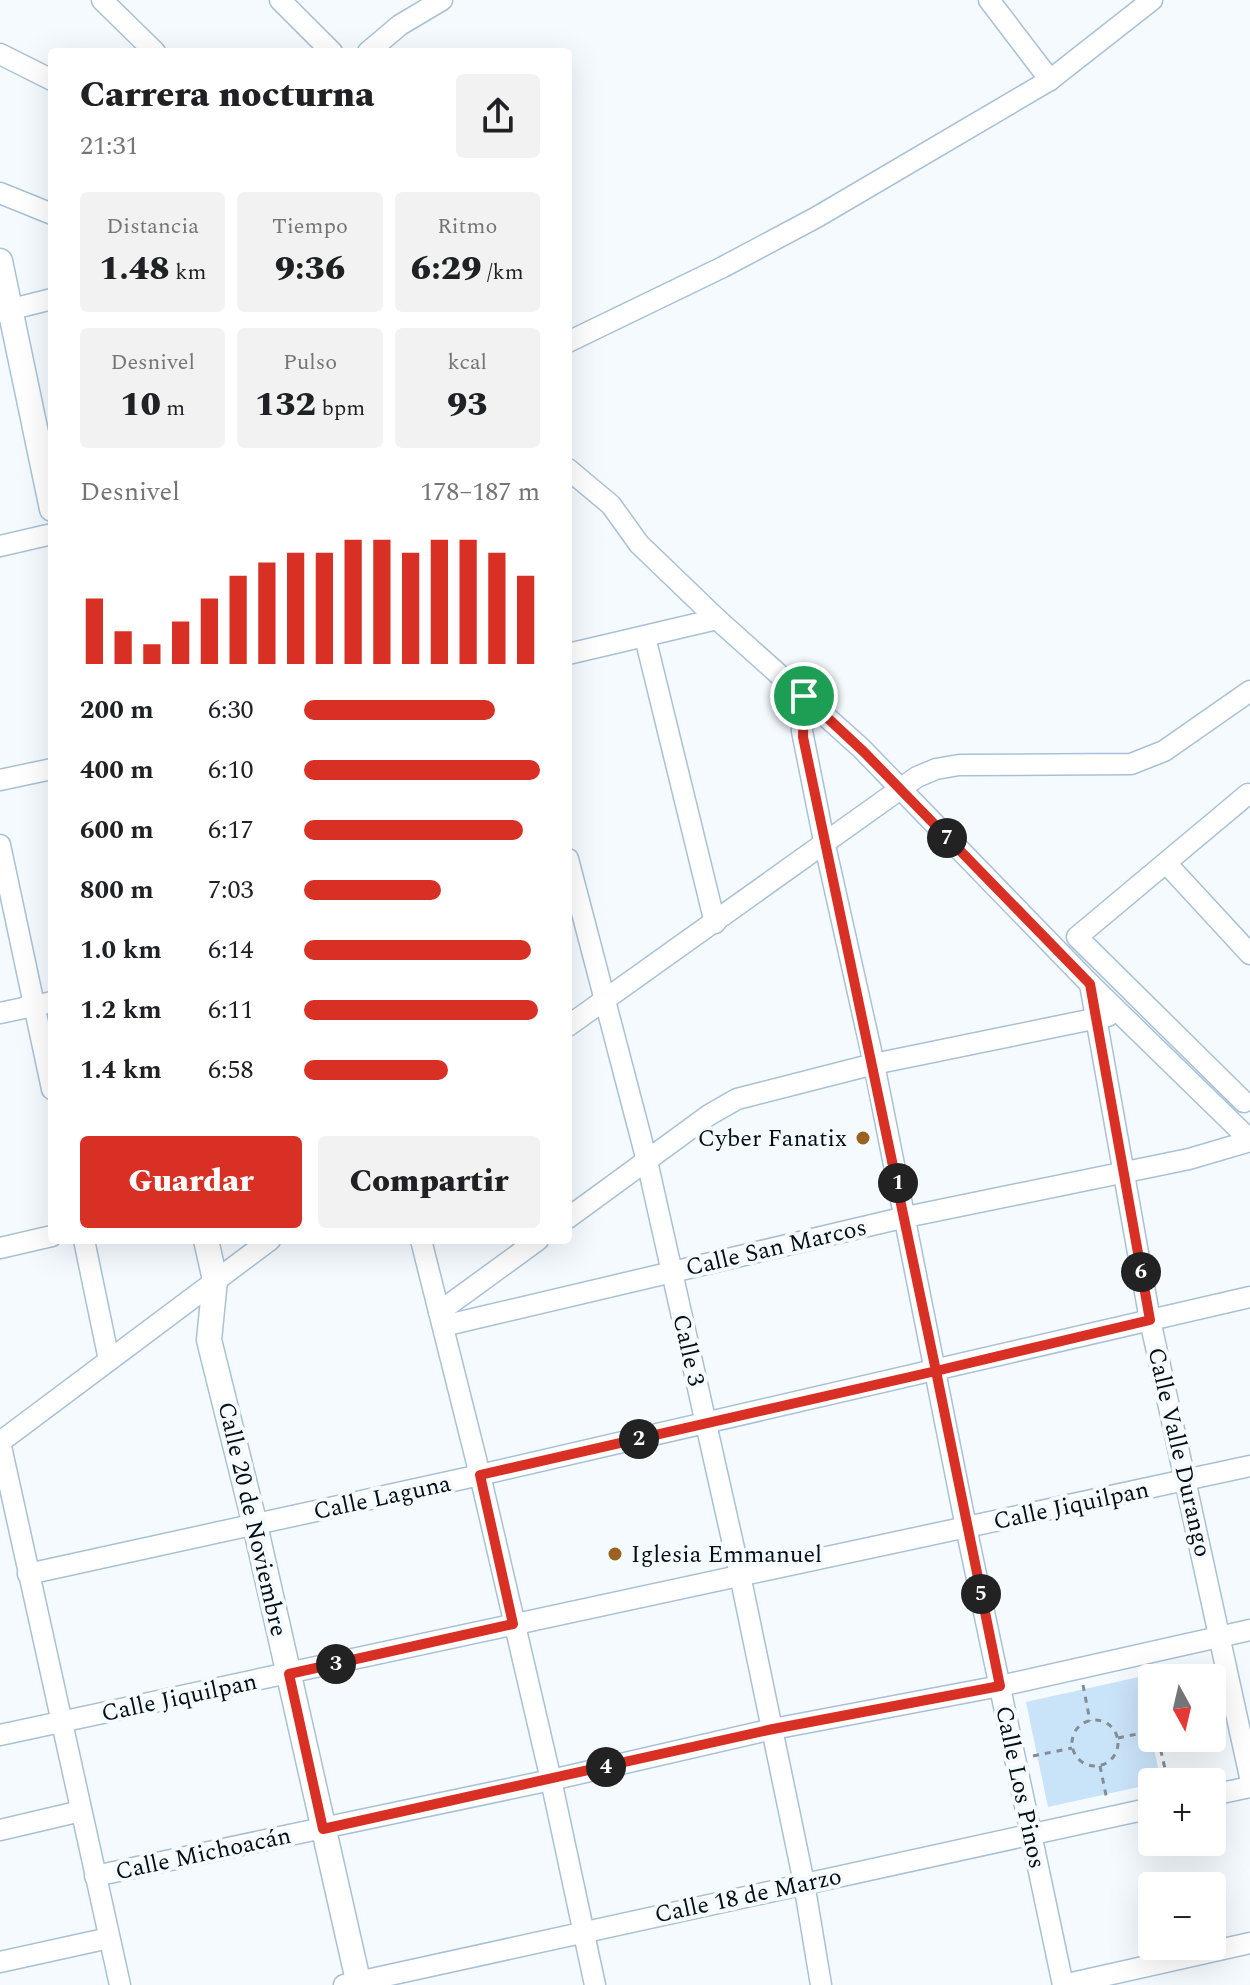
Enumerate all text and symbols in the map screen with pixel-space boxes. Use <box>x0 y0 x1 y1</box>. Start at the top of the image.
text: Carrera nocturna <box>80 68 374 123</box>
button: share <box>456 74 540 158</box>
text: 21:31 <box>80 126 139 166</box>
text: Distancia <box>106 210 199 243</box>
text: Tiempo <box>272 210 348 243</box>
text: Ritmo <box>437 210 497 243</box>
text: 1.48 <box>99 243 170 295</box>
text: 9:36 <box>275 243 345 295</box>
text: 6:29 <box>411 243 482 295</box>
text: km <box>170 256 206 289</box>
text: /km <box>482 256 524 289</box>
text: Desnivel <box>110 346 195 379</box>
text: Pulso <box>283 346 337 379</box>
text: kcal <box>448 346 487 379</box>
text: 10 <box>120 379 161 431</box>
text: 132 <box>255 379 316 431</box>
text: 93 <box>447 379 488 431</box>
text: m <box>161 392 185 425</box>
text: bpm <box>316 392 365 425</box>
text: Desnivel <box>80 472 180 512</box>
text: 178–187 m <box>420 472 540 512</box>
pin <box>770 662 838 730</box>
icon: arrive <box>782 674 826 718</box>
text: 200 m <box>80 690 154 730</box>
text: 6:30 <box>208 690 254 730</box>
text: 400 m <box>80 750 154 790</box>
text: 6:10 <box>208 750 254 790</box>
text: 600 m <box>80 810 154 850</box>
text: 6:17 <box>208 810 254 850</box>
pin: 7 <box>927 818 967 858</box>
text: 7 <box>941 821 953 854</box>
text: 800 m <box>80 870 154 910</box>
text: 7:03 <box>208 870 254 910</box>
text: 1.0 km <box>80 930 162 970</box>
text: 6:14 <box>208 930 254 970</box>
text: 1.2 km <box>80 990 162 1030</box>
text: 6:11 <box>208 990 254 1030</box>
text: 1.4 km <box>80 1050 162 1090</box>
text: 6:58 <box>208 1050 254 1090</box>
place label: Cyber Fanatix <box>698 1121 847 1157</box>
marker: Cyber Fanatix <box>854 1129 872 1147</box>
button: Guardar <box>80 1136 302 1228</box>
button: Compartir <box>318 1136 540 1228</box>
pin: 1 <box>878 1163 918 1203</box>
text: 1 <box>892 1166 904 1199</box>
street label: Calle San Marcos <box>682 1210 870 1286</box>
pin: 6 <box>1121 1252 1161 1292</box>
text: 6 <box>1135 1255 1147 1288</box>
street label: Calle 3 <box>662 1311 714 1390</box>
street label: Calle Valle Durango <box>1137 1344 1221 1560</box>
street label: Calle 20 de Noviembre <box>208 1398 297 1640</box>
pin: 2 <box>619 1419 659 1459</box>
text: 2 <box>633 1422 645 1455</box>
street label: Calle Laguna <box>310 1466 455 1530</box>
street label: Calle Jiquilpan <box>990 1472 1152 1540</box>
place label: Iglesia Emmanuel <box>631 1537 822 1573</box>
marker: Iglesia Emmanuel <box>606 1545 624 1563</box>
pin: 5 <box>961 1574 1001 1614</box>
text: 5 <box>975 1577 987 1610</box>
pin: 3 <box>316 1644 356 1684</box>
text: 3 <box>330 1647 342 1680</box>
street label: Calle Jiquilpan <box>98 1664 260 1732</box>
north arrow <box>1138 1664 1226 1752</box>
map controls <box>1138 1664 1226 1960</box>
street label: Calle Los Pinos <box>985 1703 1055 1872</box>
pin: 4 <box>586 1747 626 1787</box>
text: 4 <box>600 1750 612 1783</box>
button: + <box>1138 1768 1226 1856</box>
street label: Calle Michoacán <box>112 1818 294 1890</box>
street label: Calle 18 de Marzo <box>651 1859 845 1933</box>
button: − <box>1138 1872 1226 1960</box>

